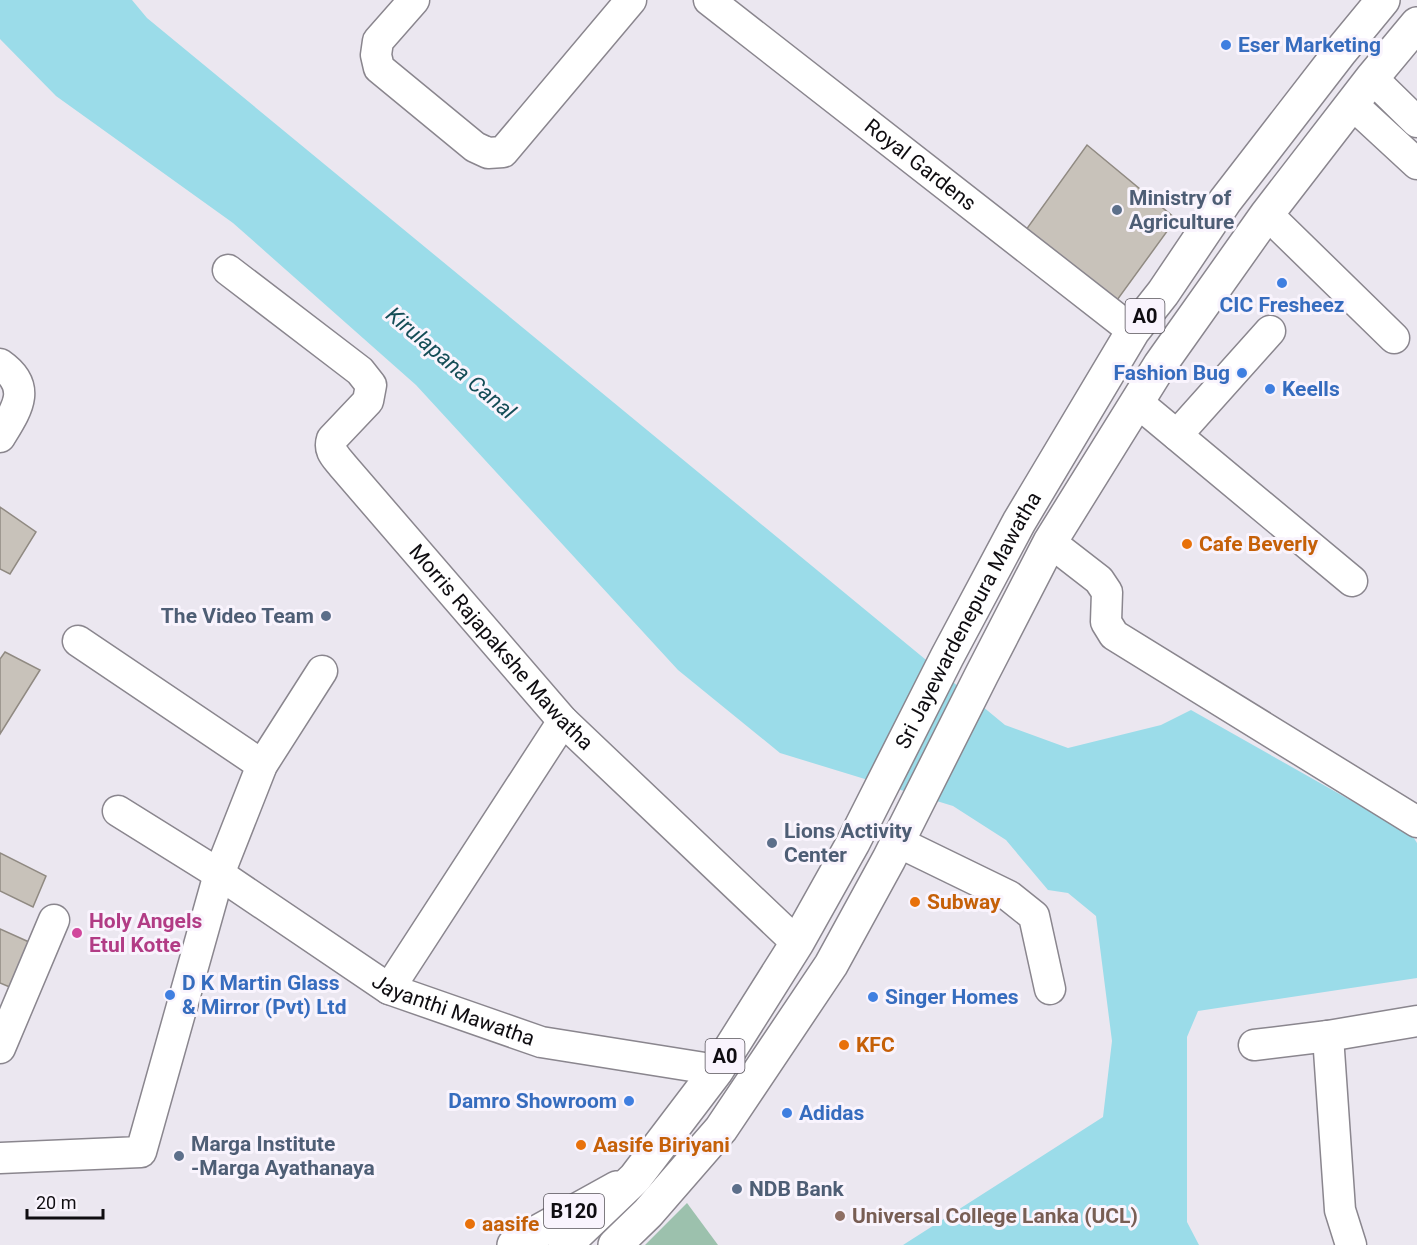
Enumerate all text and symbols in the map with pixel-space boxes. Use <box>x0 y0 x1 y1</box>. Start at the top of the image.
place label: Eser Marketing <box>1238 33 1381 57</box>
marker: Eser Marketing <box>1219 38 1233 52</box>
street label: Royal Gardens <box>860 114 981 216</box>
place label: Ministry of Agriculture <box>1129 186 1234 234</box>
marker: Ministry of Agriculture <box>1110 203 1124 217</box>
marker: CIC Fresheez <box>1275 276 1289 290</box>
place label: CIC Fresheez <box>1220 293 1344 317</box>
road number: A0 <box>1126 299 1164 333</box>
water label: Kirulapana Canal <box>381 302 521 425</box>
place label: Fashion Bug <box>1113 361 1230 385</box>
marker: Fashion Bug <box>1235 366 1249 380</box>
place label: Keells <box>1282 377 1340 401</box>
marker: Keells <box>1263 382 1277 396</box>
street label: Sri Jayewardenepura Mawatha <box>891 487 1046 753</box>
place label: Cafe Beverly <box>1199 532 1319 556</box>
marker: Cafe Beverly <box>1180 537 1194 551</box>
street label: Morris Rajapakshe Mawatha <box>404 540 598 755</box>
place label: The Video Team <box>161 604 314 628</box>
marker: The Video Team <box>319 609 333 623</box>
place label: Lions Activity Center <box>784 819 913 867</box>
marker: Lions Activity Center <box>765 836 779 850</box>
place label: Subway <box>927 890 1001 914</box>
marker: Subway <box>908 895 922 909</box>
place label: Holy Angels Etul Kotte <box>89 909 202 957</box>
marker: Holy Angels Etul Kotte <box>70 926 84 940</box>
street label: Jayanthi Mawatha <box>367 969 538 1051</box>
place label: D K Martin Glass & Mirror (Pvt) Ltd <box>182 971 346 1019</box>
place label: Singer Homes <box>885 985 1019 1009</box>
marker: D K Martin Glass & Mirror (Pvt) Ltd <box>163 988 177 1002</box>
marker: Singer Homes <box>866 990 880 1004</box>
place label: KFC <box>856 1033 895 1057</box>
marker: KFC <box>837 1038 851 1052</box>
road number: A0 <box>706 1039 744 1073</box>
place label: Damro Showroom <box>448 1089 617 1113</box>
marker: Damro Showroom <box>622 1094 636 1108</box>
place label: Adidas <box>799 1101 865 1125</box>
marker: Adidas <box>780 1106 794 1120</box>
place label: Marga Institute -Marga Ayathanaya <box>191 1132 375 1180</box>
place label: Aasife Biriyani <box>593 1133 730 1157</box>
marker: Aasife Biriyani <box>574 1138 588 1152</box>
marker: Marga Institute -Marga Ayathanaya <box>172 1149 186 1163</box>
place label: NDB Bank <box>749 1177 844 1201</box>
scale bar <box>27 1182 104 1220</box>
marker: NDB Bank <box>730 1182 744 1196</box>
text: 20 m <box>36 1192 76 1213</box>
road number: B120 <box>544 1194 604 1228</box>
place label: Universal College Lanka (UCL) <box>852 1204 1138 1228</box>
marker: Universal College Lanka (UCL) <box>833 1209 847 1223</box>
place label: aasife <box>482 1212 539 1236</box>
marker: aasife <box>463 1217 477 1231</box>

